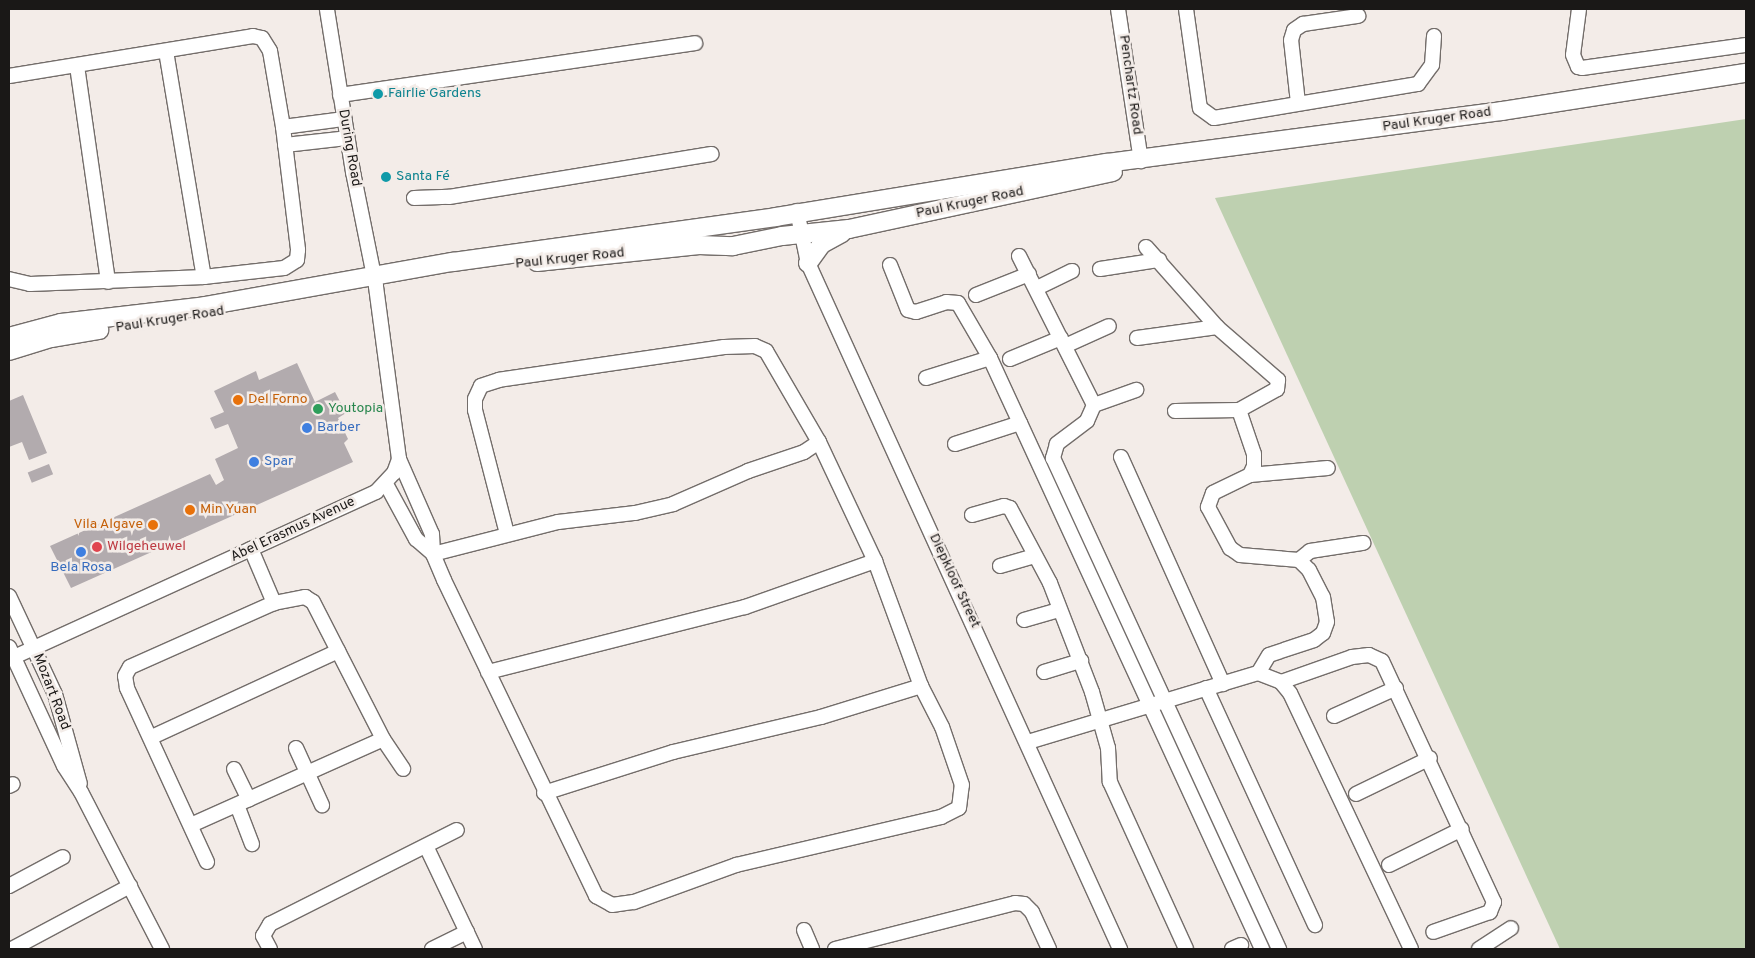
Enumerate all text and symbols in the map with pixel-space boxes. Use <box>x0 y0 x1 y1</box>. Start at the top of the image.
street label: Penchartz Road <box>1115 34 1145 136</box>
place label: Fairlie Gardens <box>388 86 481 102</box>
marker: Fairlie Gardens <box>372 88 384 100</box>
street label: Paul Kruger Road <box>1381 104 1493 136</box>
street label: During Road <box>334 108 364 188</box>
place label: Santa Fé <box>396 169 450 185</box>
marker: Santa Fé <box>380 171 392 183</box>
street label: Paul Kruger Road <box>915 183 1025 223</box>
street label: Paul Kruger Road <box>515 245 625 273</box>
street label: Paul Kruger Road <box>114 303 226 337</box>
place label: Del Forno <box>248 392 308 408</box>
marker: Del Forno <box>232 394 244 406</box>
place label: Youtopia <box>328 401 383 417</box>
marker: Youtopia <box>312 403 324 415</box>
place label: Barber <box>317 420 360 436</box>
marker: Barber <box>301 422 313 434</box>
place label: Spar <box>264 454 293 470</box>
marker: Spar <box>248 456 260 468</box>
street label: Abel Erasmus Avenue <box>228 494 358 566</box>
place label: Min Yuan <box>200 502 257 518</box>
marker: Min Yuan <box>184 504 196 516</box>
place label: Vila Algave <box>73 517 143 533</box>
marker: Vila Algave <box>147 519 159 531</box>
street label: Diepkloof Street <box>925 531 983 631</box>
place label: Wilgeheuwel <box>107 539 186 555</box>
marker: Wilgeheuwel <box>91 541 103 553</box>
marker: Bela Rosa <box>75 546 87 558</box>
place label: Bela Rosa <box>50 560 112 576</box>
street label: Mozart Road <box>29 652 73 732</box>

